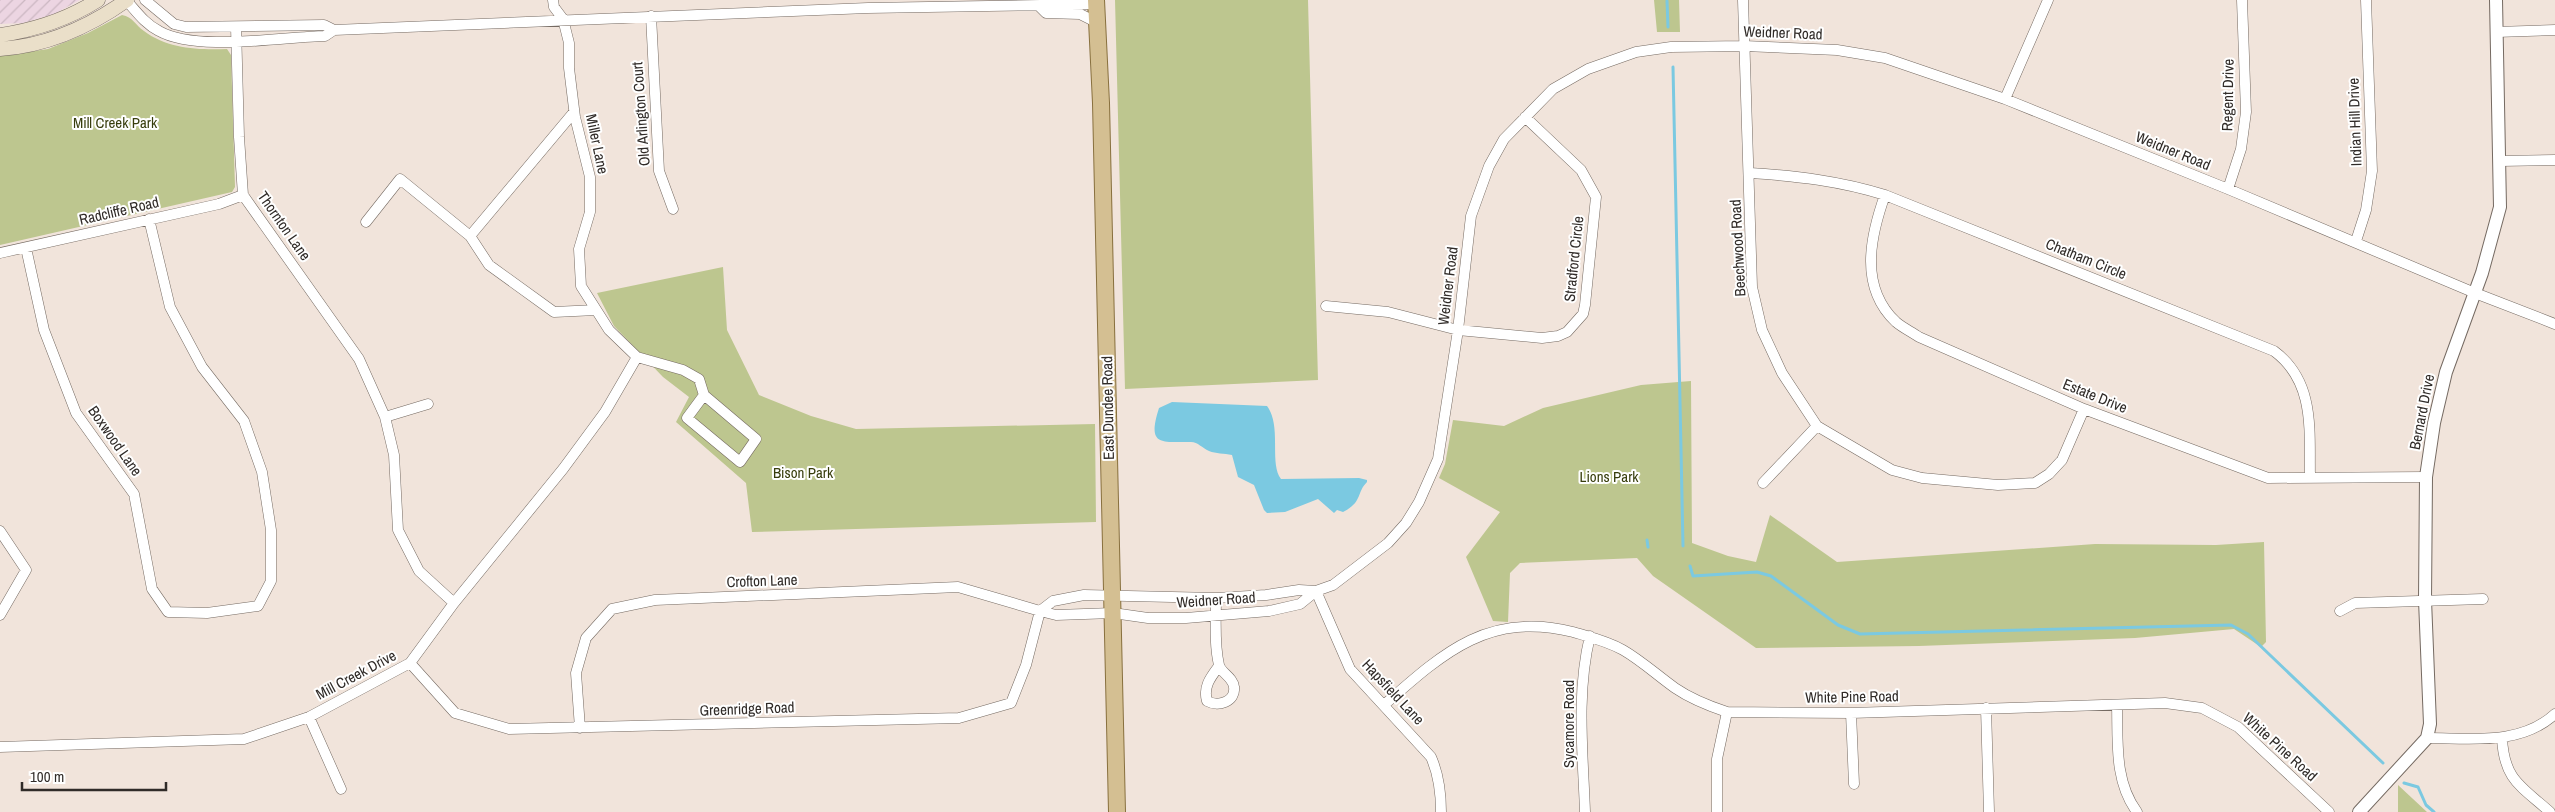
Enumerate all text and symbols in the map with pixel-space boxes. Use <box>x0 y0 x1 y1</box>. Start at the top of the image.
street label: Weidner Road <box>1743 21 1823 44</box>
street label: Regent Drive <box>2216 58 2239 131</box>
street label: Old Arlington Court <box>626 61 655 167</box>
street label: Indian Hill Drive <box>2342 77 2367 166</box>
park label: Mill Creek Park <box>73 112 158 133</box>
street label: Miller Lane <box>581 112 614 176</box>
street label: Weidner Road <box>2133 126 2214 175</box>
street label: Thornton Lane <box>253 187 316 265</box>
street label: Radcliffe Road <box>77 191 161 230</box>
street label: Beechwood Road <box>1724 199 1751 297</box>
street label: Stradford Circle <box>1559 215 1588 303</box>
street label: Chatham Circle <box>2043 233 2130 284</box>
street label: Weidner Road <box>1432 245 1463 326</box>
street label: East Dundee Road <box>1096 356 1119 460</box>
street label: Bernard Drive <box>2404 372 2439 451</box>
street label: Estate Drive <box>2060 373 2131 418</box>
street label: Boxwood Lane <box>83 401 147 480</box>
park label: Bison Park <box>773 462 834 483</box>
park label: Lions Park <box>1580 466 1639 487</box>
street label: Crofton Lane <box>726 569 798 592</box>
street label: Weidner Road <box>1176 586 1256 613</box>
street label: Mill Creek Drive <box>312 645 400 705</box>
street label: Hapsfield Lane <box>1357 654 1429 729</box>
street label: Sycamore Road <box>1558 680 1579 768</box>
street label: White Pine Road <box>1805 685 1899 708</box>
street label: Greenridge Road <box>699 696 795 721</box>
street label: White Pine Road <box>2238 707 2322 786</box>
scale bar <box>22 760 166 792</box>
text: 100 m <box>30 766 64 787</box>

